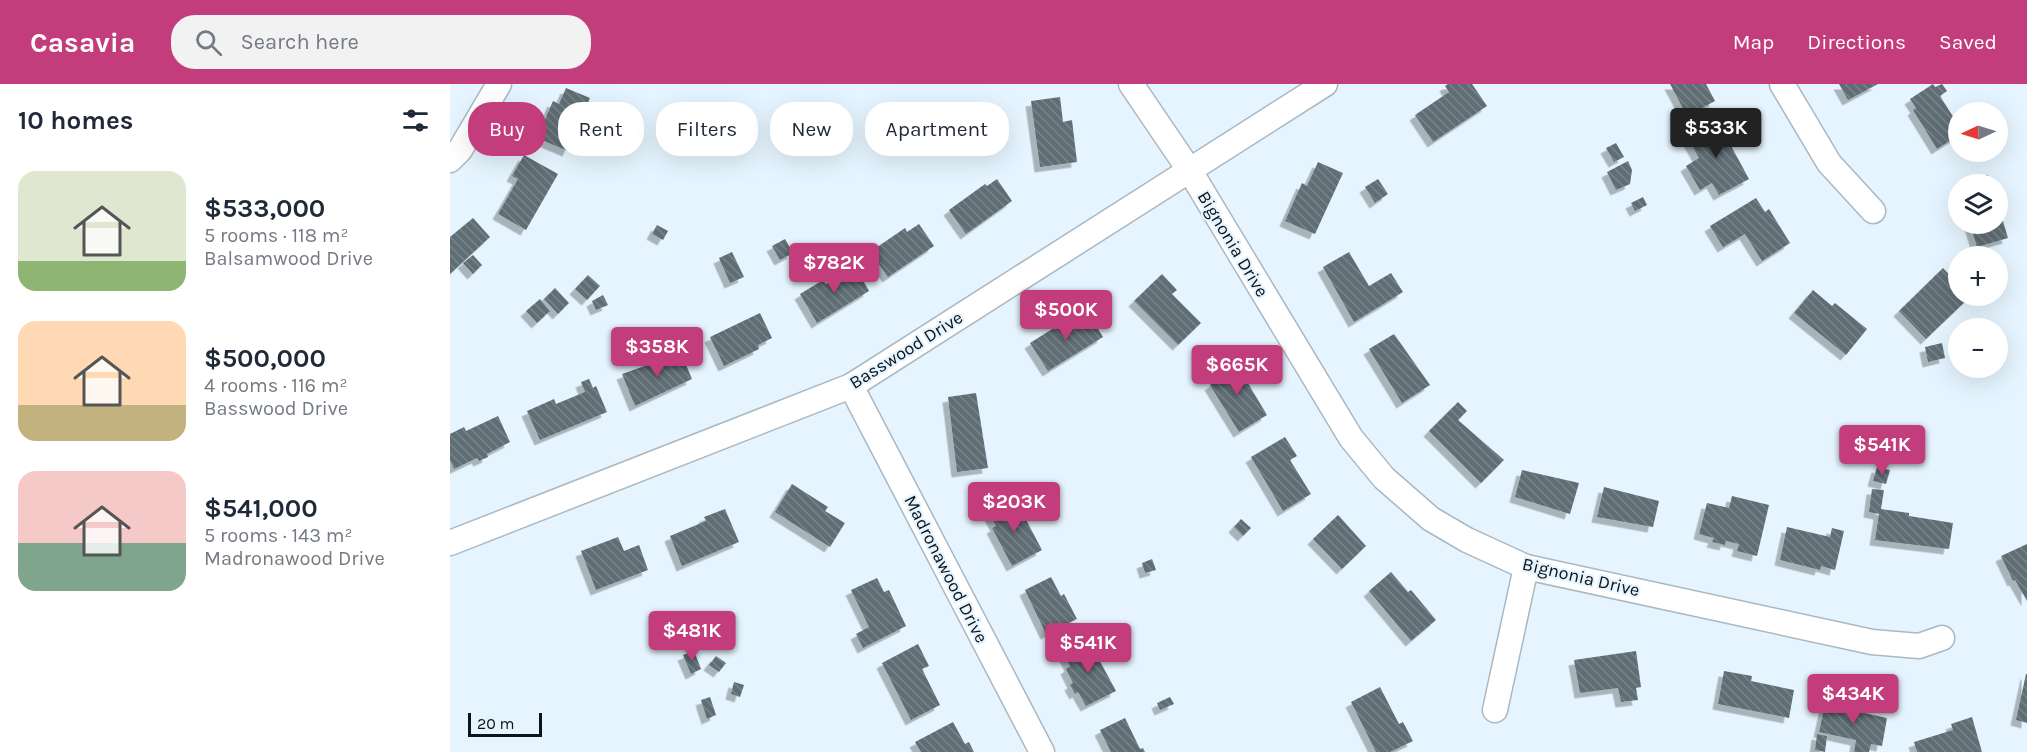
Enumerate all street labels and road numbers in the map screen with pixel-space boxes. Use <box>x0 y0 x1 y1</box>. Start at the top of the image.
street label: Bignonia Drive <box>1193 187 1273 301</box>
street label: Basswood Drive <box>845 306 967 394</box>
street label: Madronawood Drive <box>899 492 993 646</box>
street label: Bignonia Drive <box>1520 553 1642 601</box>

